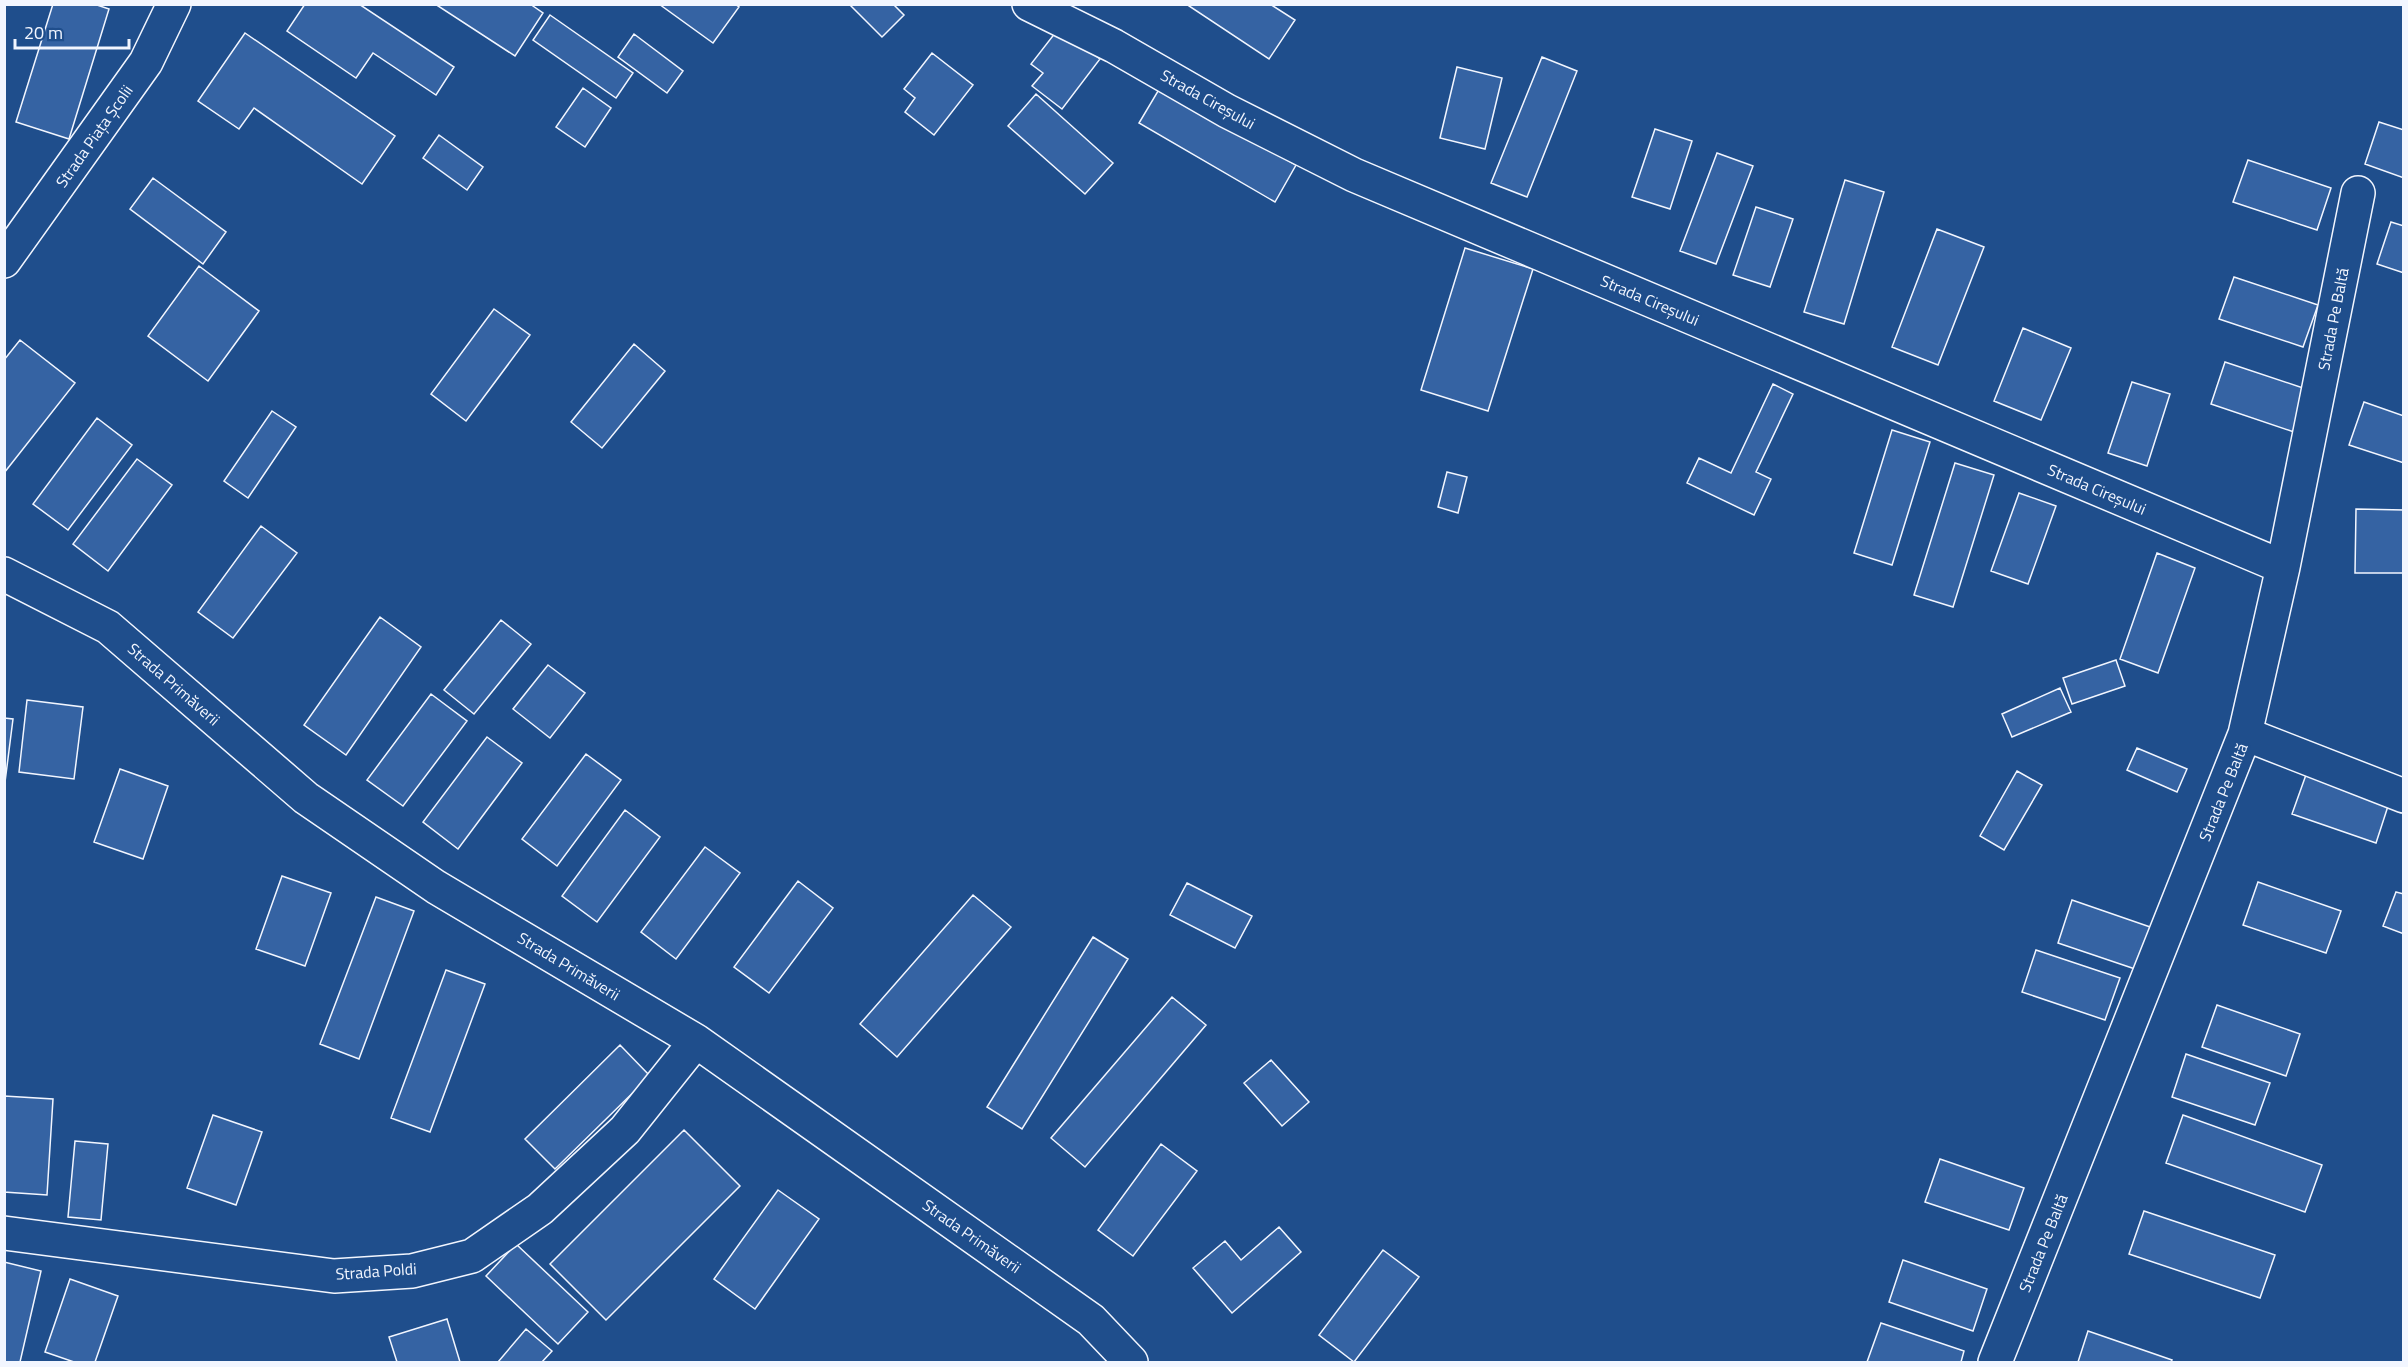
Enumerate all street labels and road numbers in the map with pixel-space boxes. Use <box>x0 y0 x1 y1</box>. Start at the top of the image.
street label: Strada Cireșului <box>1156 63 1260 135</box>
street label: Strada Piața Școlii <box>50 80 138 192</box>
street label: Strada Pe Baltă <box>2311 266 2355 372</box>
street label: Strada Cireșului <box>1597 268 1703 332</box>
street label: Strada Cireșului <box>2044 457 2150 521</box>
street label: Strada Primăverii <box>122 637 226 731</box>
street label: Strada Pe Baltă <box>2192 739 2254 845</box>
street label: Strada Primăverii <box>513 926 625 1006</box>
street label: Strada Pe Baltă <box>2012 1190 2074 1296</box>
street label: Strada Primăverii <box>918 1193 1026 1279</box>
street label: Strada Poldi <box>335 1256 417 1286</box>

